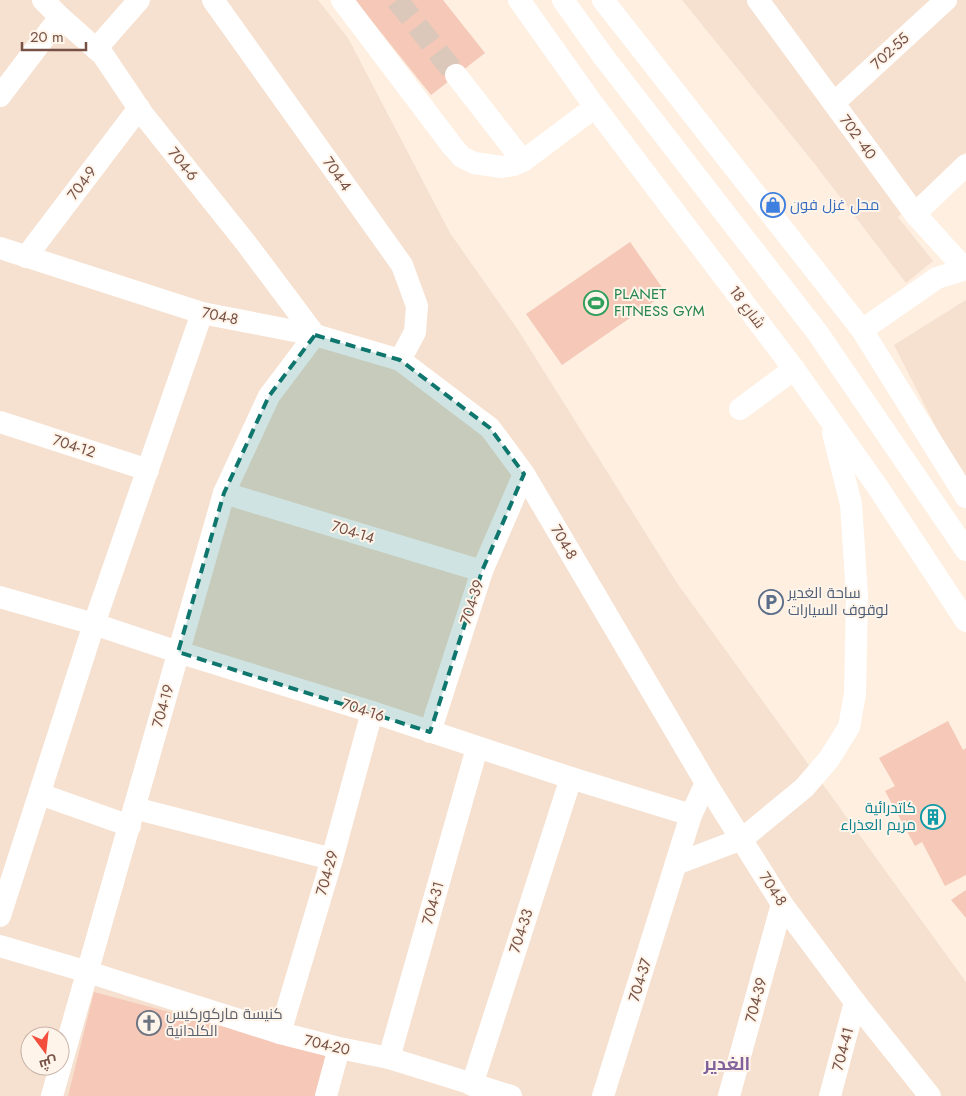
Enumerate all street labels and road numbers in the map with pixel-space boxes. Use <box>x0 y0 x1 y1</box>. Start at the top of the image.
street label: 702-55 <box>866 27 914 75</box>
street label: 702 -40 <box>834 110 882 164</box>
street label: 704-6 <box>163 143 203 185</box>
street label: 704-4 <box>317 152 357 196</box>
street label: 704-9 <box>62 161 102 205</box>
street label: شارع 18 <box>724 281 770 333</box>
street label: 704-8 <box>200 301 240 331</box>
street label: 704-12 <box>50 429 98 463</box>
street label: 704-14 <box>329 515 378 549</box>
street label: 704-8 <box>545 520 583 564</box>
street label: 704-39 <box>454 577 490 627</box>
street label: 704-19 <box>146 682 180 730</box>
street label: 704-16 <box>339 693 387 727</box>
street label: 704-29 <box>310 848 344 898</box>
street label: 704-8 <box>754 868 792 910</box>
street label: 704-31 <box>416 879 450 927</box>
street label: 704-33 <box>504 906 538 956</box>
street label: 704-37 <box>623 955 657 1005</box>
street label: 704-39 <box>739 975 773 1025</box>
street label: 704-41 <box>827 1025 859 1073</box>
street label: 704-20 <box>302 1029 352 1061</box>

